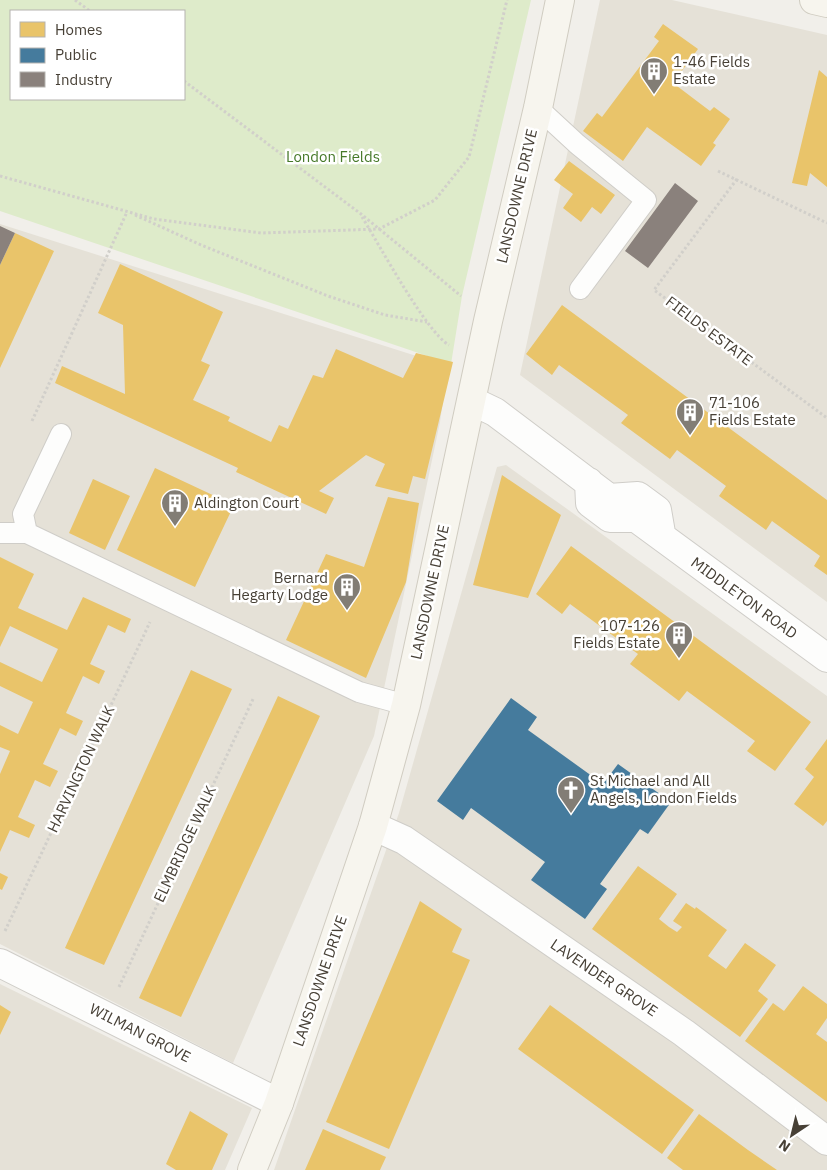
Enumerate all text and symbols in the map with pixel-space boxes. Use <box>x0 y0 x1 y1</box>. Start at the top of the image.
legend <box>10 10 185 100</box>
text: Homes <box>55 20 103 39</box>
text: Public <box>55 45 97 64</box>
place label: 1-46 Fields Estate <box>673 52 750 88</box>
building icon: 1-46 Fields Estate <box>639 56 669 95</box>
text: Industry <box>55 70 113 89</box>
street label: LANSDOWNE DRIVE <box>492 127 541 265</box>
park label: London Fields <box>286 147 380 166</box>
street label: FIELDS ESTATE <box>662 292 756 369</box>
place label: 71-106 Fields Estate <box>709 393 796 429</box>
building icon: 71-106 Fields Estate <box>675 397 705 436</box>
building icon: Aldington Court <box>160 488 190 527</box>
place label: Aldington Court <box>194 493 299 512</box>
street label: LANSDOWNE DRIVE <box>406 523 453 661</box>
street label: MIDDLETON ROAD <box>687 553 801 643</box>
place label: Bernard Hegarty Lodge <box>231 568 328 604</box>
building icon: Bernard Hegarty Lodge <box>332 572 362 611</box>
place label: 107-126 Fields Estate <box>573 616 660 652</box>
building icon: 107-126 Fields Estate <box>664 620 694 659</box>
street label: HARVINGTON WALK <box>43 702 119 835</box>
place label: St Michael and All Angels, London Fields <box>590 771 737 807</box>
church icon: St Michael and All Angels, London Fields <box>556 775 586 814</box>
street label: ELMBRIDGE WALK <box>149 782 220 905</box>
street label: LANSDOWNE DRIVE <box>288 913 351 1049</box>
street label: LAVENDER GROVE <box>547 935 662 1021</box>
street label: WILMAN GROVE <box>86 999 194 1066</box>
north arrow <box>767 1110 817 1160</box>
text: N <box>775 1135 794 1156</box>

